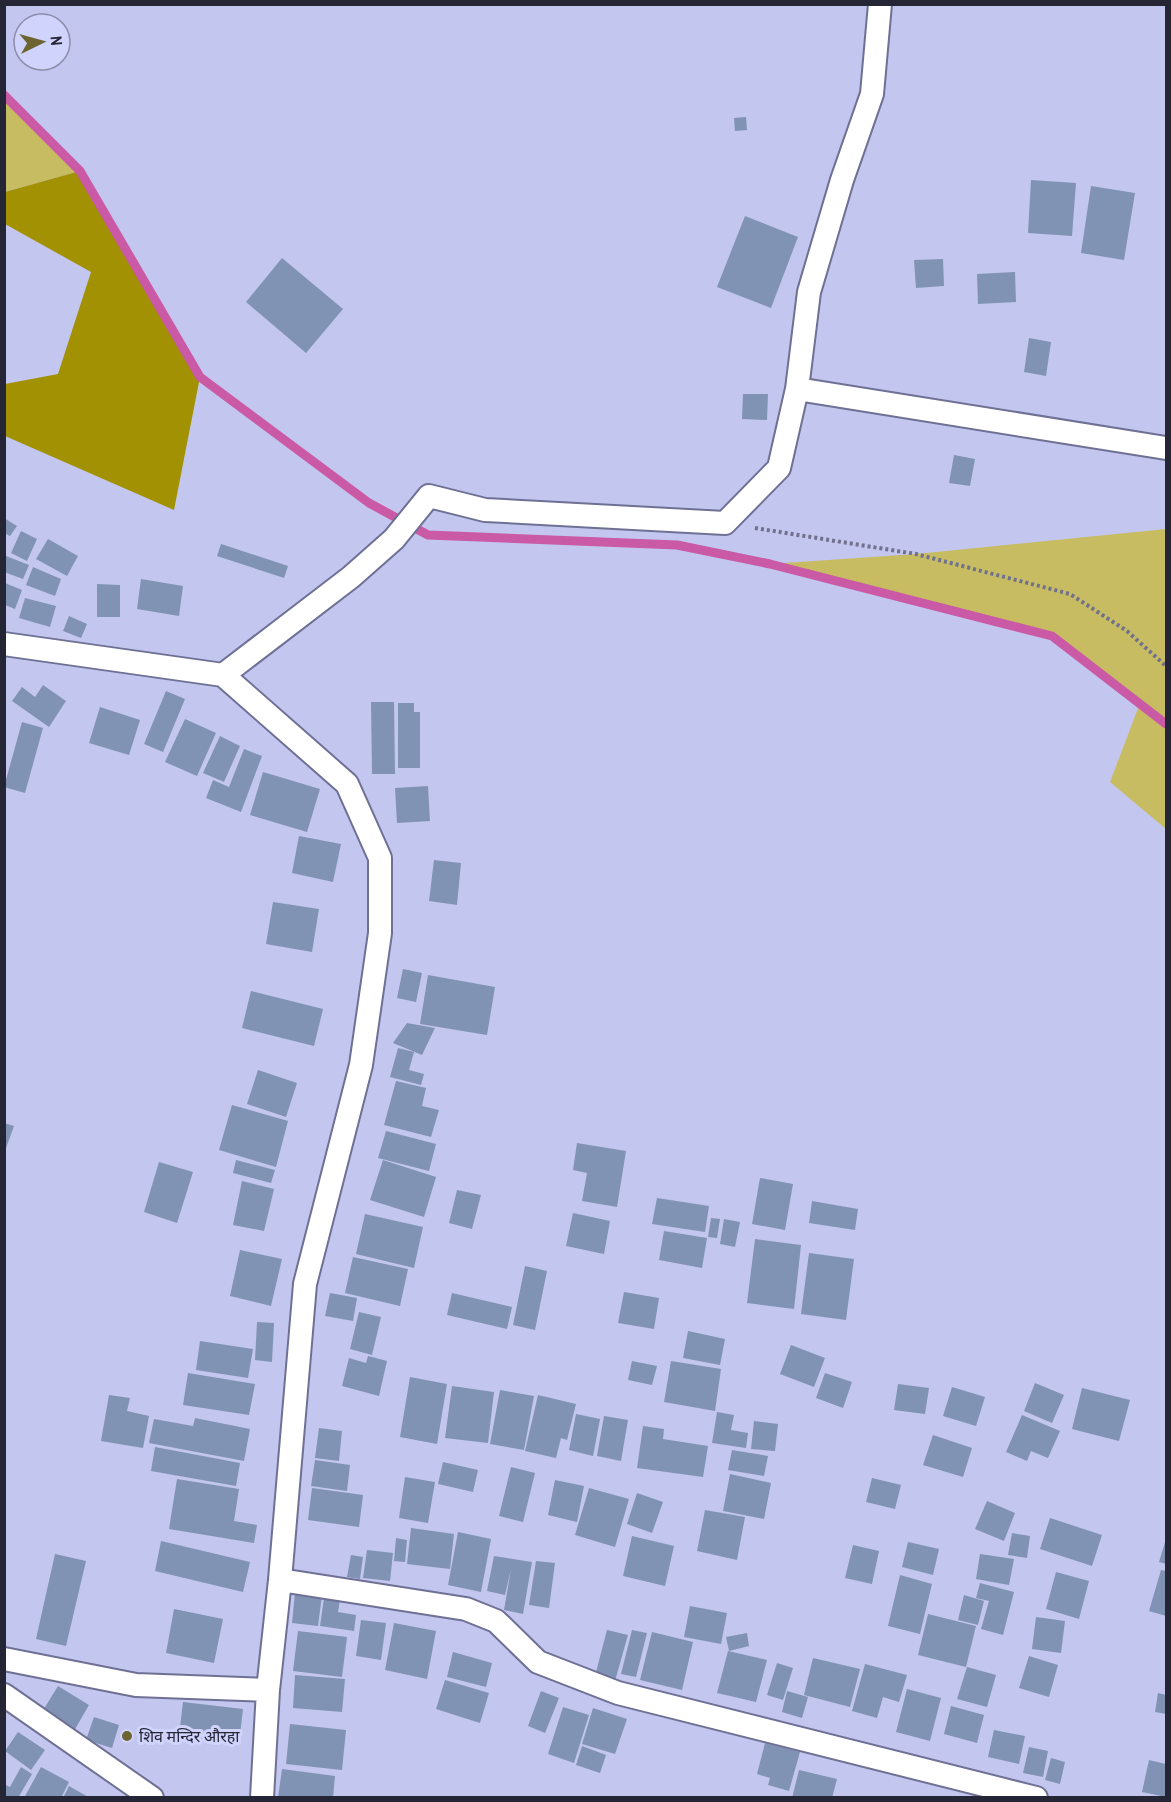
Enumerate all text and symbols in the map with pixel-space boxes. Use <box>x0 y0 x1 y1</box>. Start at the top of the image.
north arrow <box>12 12 72 72</box>
text: N <box>46 35 68 46</box>
place label: शिव मन्दिर औरहा <box>139 1725 240 1747</box>
marker: शिव मन्दिर औरहा <box>120 1729 134 1743</box>

